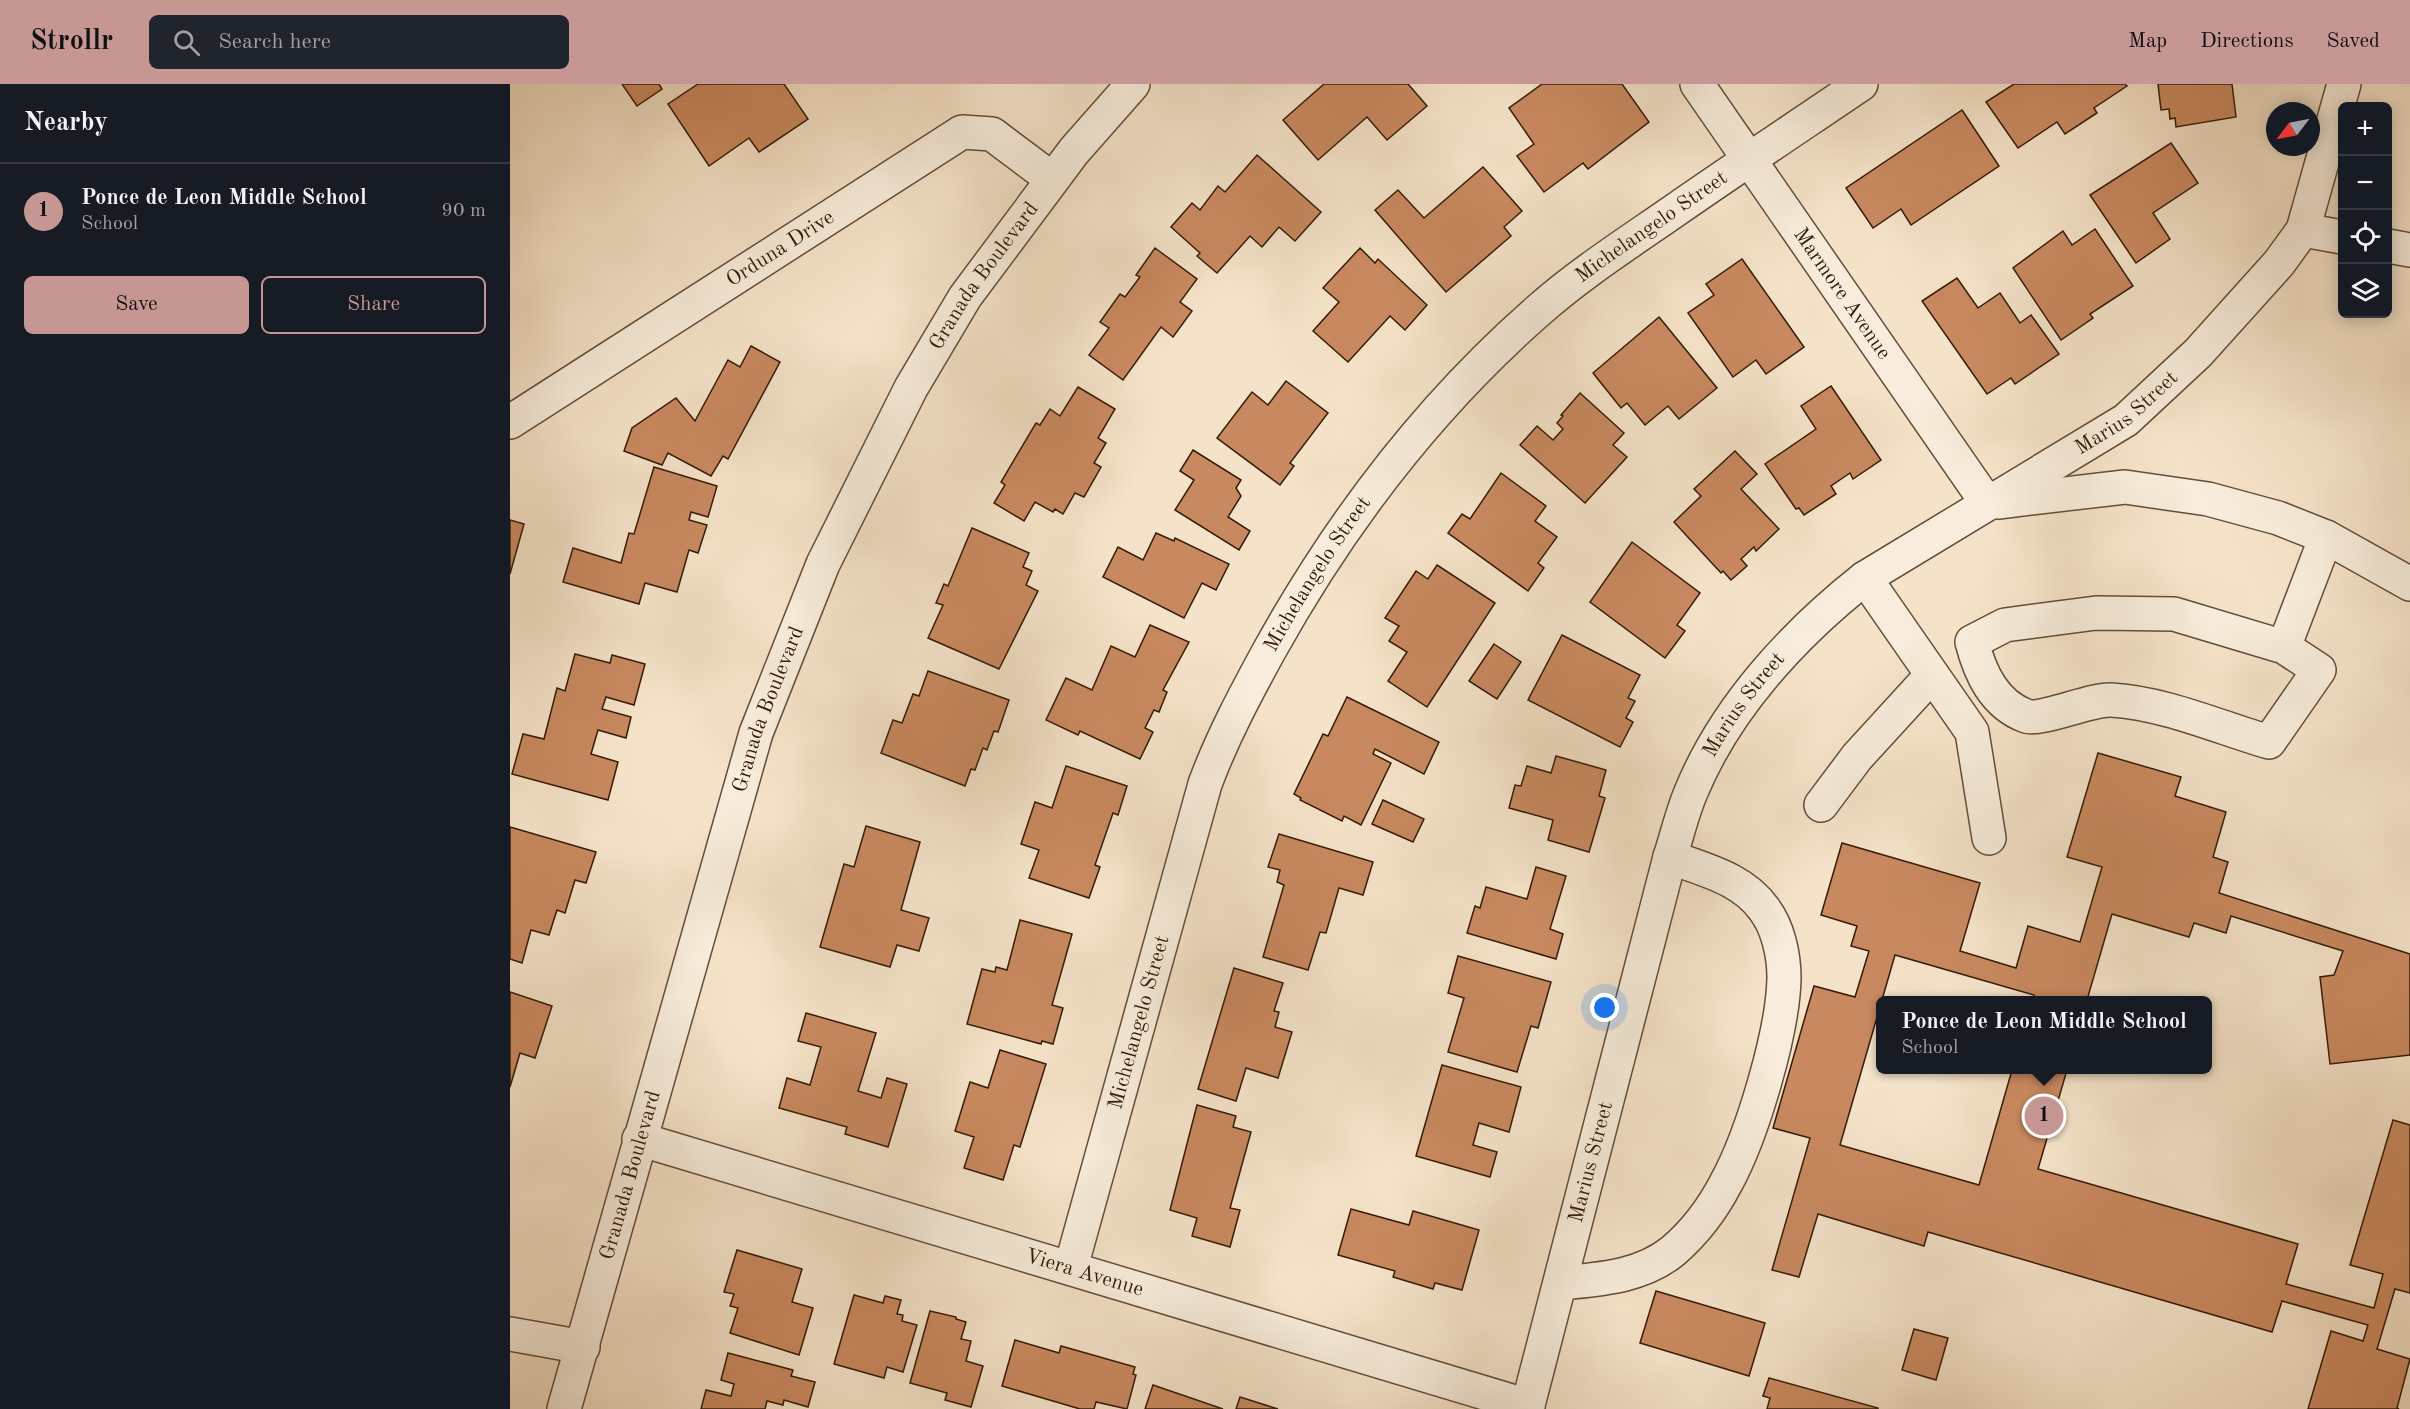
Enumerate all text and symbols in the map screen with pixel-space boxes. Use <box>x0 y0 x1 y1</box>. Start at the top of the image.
search box <box>149 15 569 69</box>
icon: search <box>170 26 203 59</box>
text: Strollr <box>30 28 113 56</box>
text: Search here <box>218 31 331 53</box>
text: Map <box>2128 31 2167 52</box>
text: Directions <box>2200 31 2294 52</box>
text: Saved <box>2327 31 2380 52</box>
north arrow <box>2266 102 2320 156</box>
map controls <box>2338 102 2392 318</box>
button: + <box>2338 102 2392 156</box>
text: Nearby <box>24 110 108 136</box>
button: − <box>2338 156 2392 210</box>
street label: Michelangelo Street <box>1572 167 1731 287</box>
text: Ponce de Leon Middle School <box>81 187 367 209</box>
street label: Granada Boulevard <box>926 198 1042 354</box>
text: 1 <box>38 201 49 221</box>
text: 90 m <box>441 201 486 221</box>
street label: Orduna Drive <box>722 206 838 291</box>
button: locate <box>2338 210 2392 264</box>
text: School <box>81 214 138 234</box>
street label: Marmore Avenue <box>1789 224 1895 363</box>
button: layers <box>2338 264 2392 318</box>
button: Save <box>24 276 249 334</box>
button: Share <box>261 276 486 334</box>
street label: Marius Street <box>2071 367 2182 459</box>
street label: Michelangelo Street <box>1260 492 1375 655</box>
street label: Granada Boulevard <box>729 623 808 795</box>
street label: Marius Street <box>1699 648 1789 761</box>
street label: Michelangelo Street <box>1105 933 1173 1112</box>
your location <box>1590 993 1619 1022</box>
popup <box>1876 996 2212 1074</box>
text: Ponce de Leon Middle School <box>1901 1011 2187 1033</box>
text: School <box>1901 1038 1958 1058</box>
street label: Granada Boulevard <box>596 1088 664 1262</box>
pin: 1 <box>2024 1094 2063 1138</box>
street label: Marius Street <box>1565 1099 1617 1225</box>
street label: Viera Avenue <box>1023 1245 1146 1300</box>

